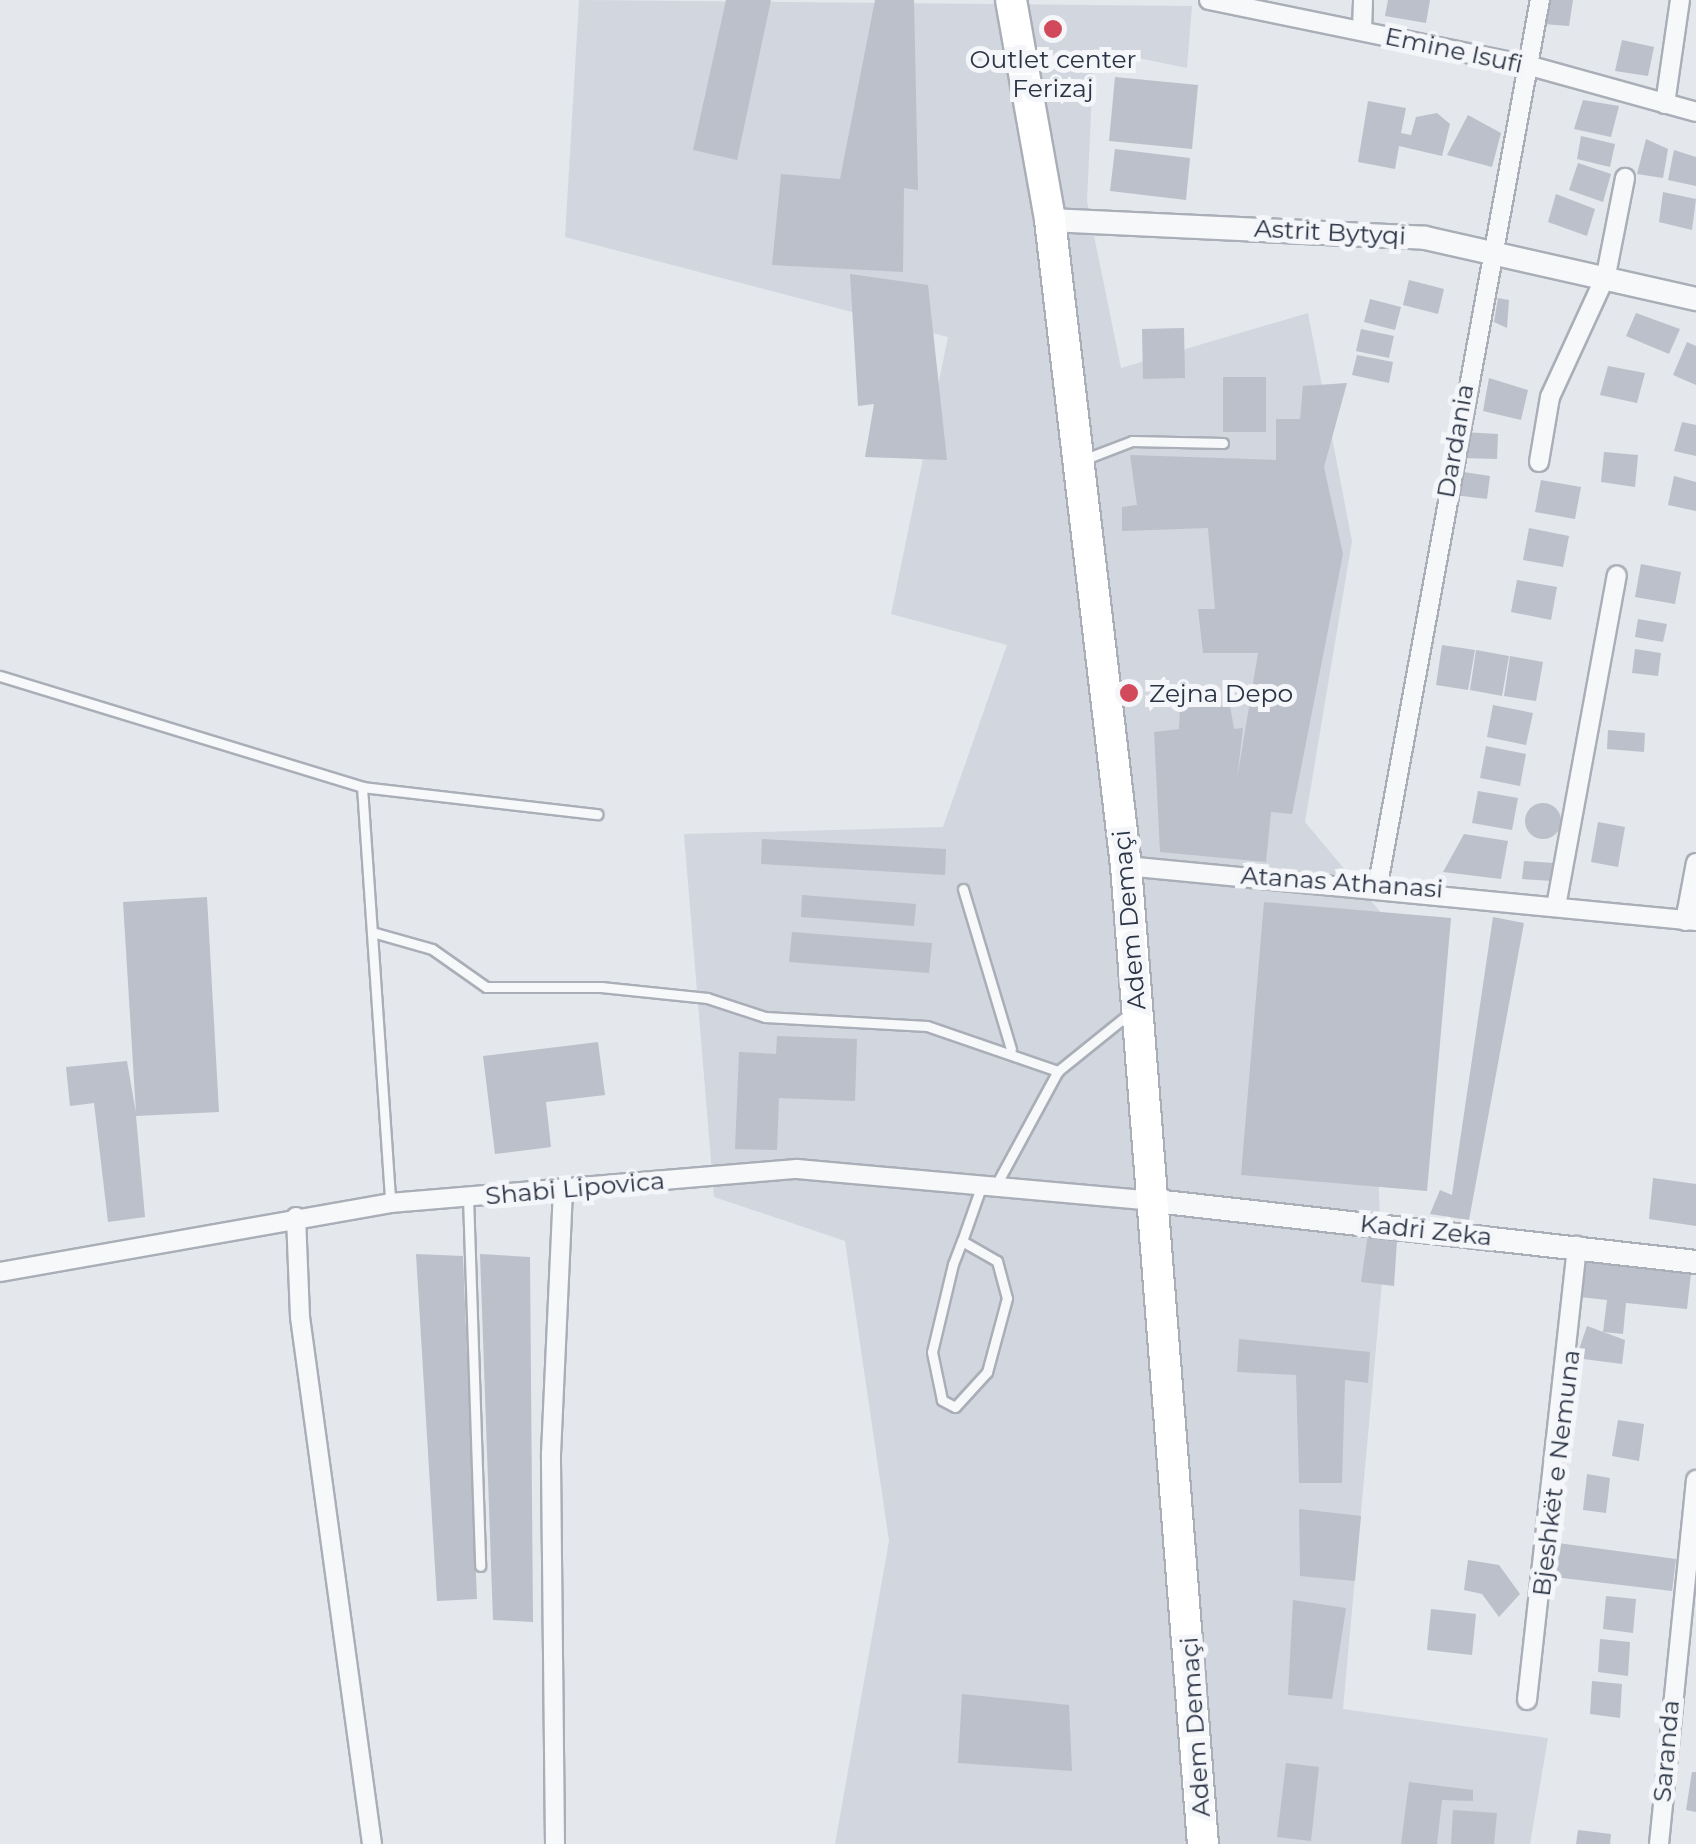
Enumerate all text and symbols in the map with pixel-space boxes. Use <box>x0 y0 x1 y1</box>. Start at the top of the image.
marker: Outlet center Ferizaj <box>1042 18 1064 40</box>
street label: Emine Isufi <box>1382 21 1526 79</box>
place label: Outlet center Ferizaj <box>969 45 1137 104</box>
street label: Astrit Bytyqi <box>1253 213 1407 251</box>
street label: Dardania <box>1430 382 1480 500</box>
place label: Zejna Depo <box>1149 678 1293 708</box>
marker: Zejna Depo <box>1118 682 1140 704</box>
street label: Adem Demaçi <box>1106 829 1152 1011</box>
street label: Atanas Athanasi <box>1240 860 1444 904</box>
street label: Shabi Lipovica <box>484 1165 666 1211</box>
street label: Kadri Zeka <box>1358 1208 1494 1252</box>
street label: Bjeshkët e Nemuna <box>1526 1348 1586 1598</box>
street label: Adem Demaçi <box>1174 1636 1216 1818</box>
street label: Saranda <box>1647 1699 1685 1803</box>

